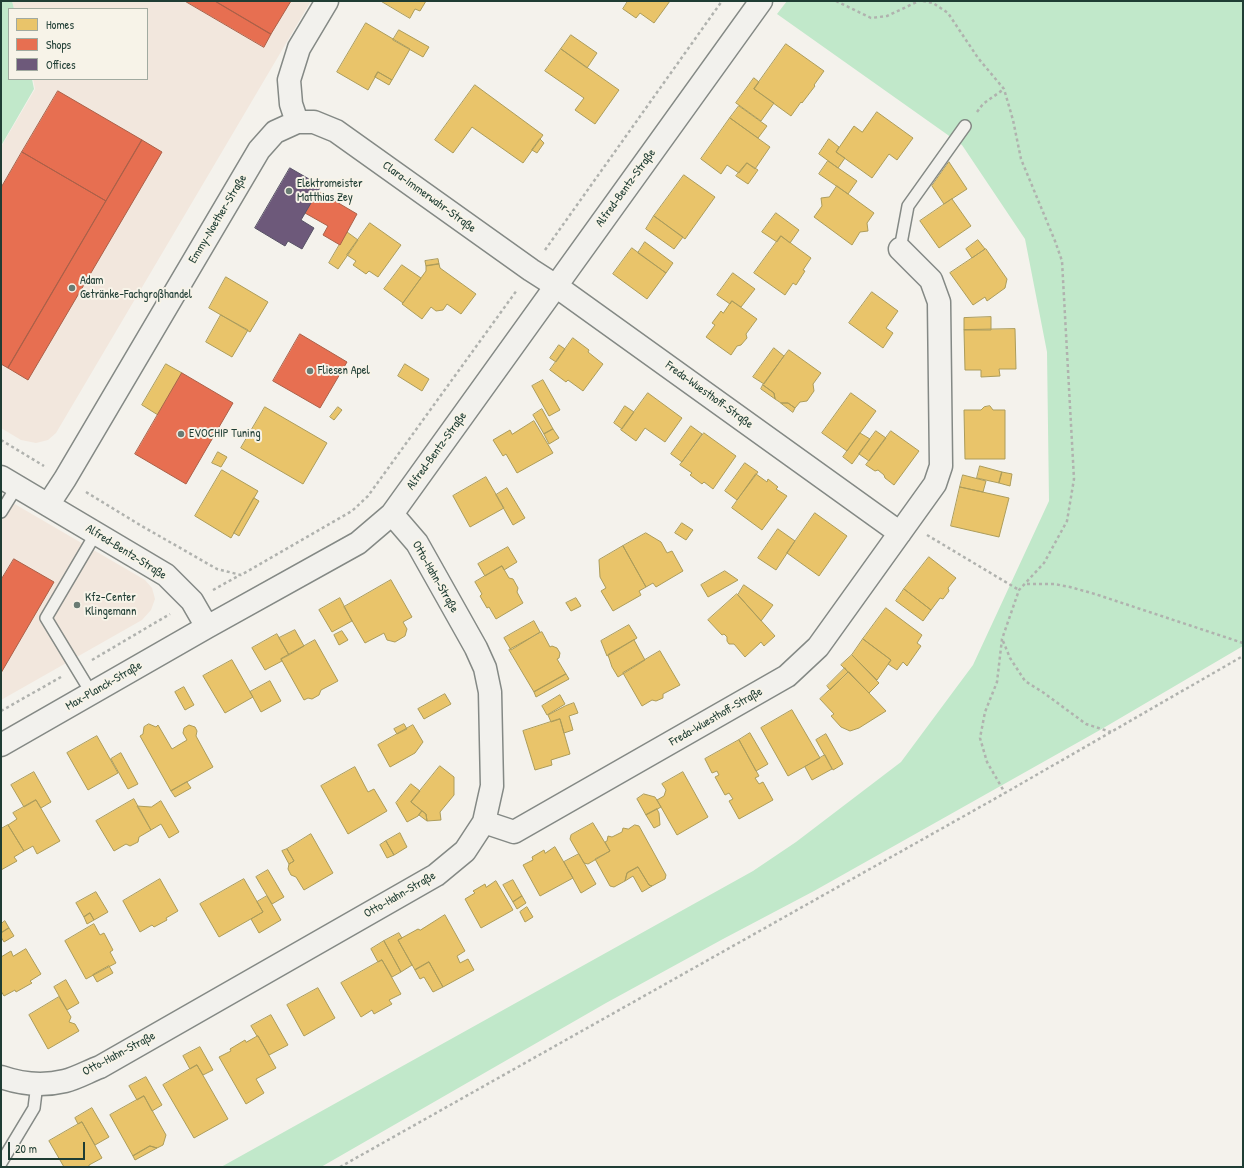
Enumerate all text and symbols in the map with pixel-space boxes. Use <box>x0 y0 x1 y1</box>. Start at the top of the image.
legend <box>8 8 148 80</box>
text: Homes <box>46 16 74 33</box>
text: Shops <box>46 36 71 53</box>
text: Offices <box>46 56 76 73</box>
street label: Alfred-Bentz-Straße <box>593 146 659 230</box>
street label: Clara-Immerwahr-Straße <box>379 158 479 236</box>
street label: Emmy-Noether-Straße <box>186 172 250 266</box>
place label: Elektromeister Matthias Zey <box>297 177 363 205</box>
marker: Elektromeister Matthias Zey <box>284 186 294 196</box>
place label: Adam Getränke-Fachgroßhandel <box>80 274 192 302</box>
marker: Adam Getränke-Fachgroßhandel <box>67 283 77 293</box>
street label: Freda-Wuesthoff-Straße <box>662 358 756 432</box>
place label: Fliesen Apel <box>318 364 370 378</box>
marker: Fliesen Apel <box>305 366 315 376</box>
street label: Alfred-Bentz-Straße <box>404 409 470 493</box>
place label: EVOCHIP Tuning <box>189 427 261 441</box>
marker: EVOCHIP Tuning <box>176 429 186 439</box>
street label: Alfred-Bentz-Straße <box>83 521 169 583</box>
street label: Otto-Hahn-Straße <box>409 539 461 615</box>
place label: Kfz-Center Klingemann <box>85 591 136 619</box>
marker: Kfz-Center Klingemann <box>72 600 82 610</box>
street label: Max-Planck-Straße <box>63 658 145 714</box>
street label: Freda-Wuesthoff-Straße <box>667 685 765 749</box>
street label: Otto-Hahn-Straße <box>362 869 438 921</box>
street label: Otto-Hahn-Straße <box>80 1029 158 1079</box>
scale bar <box>10 1134 87 1160</box>
text: 20 m <box>15 1140 37 1157</box>

